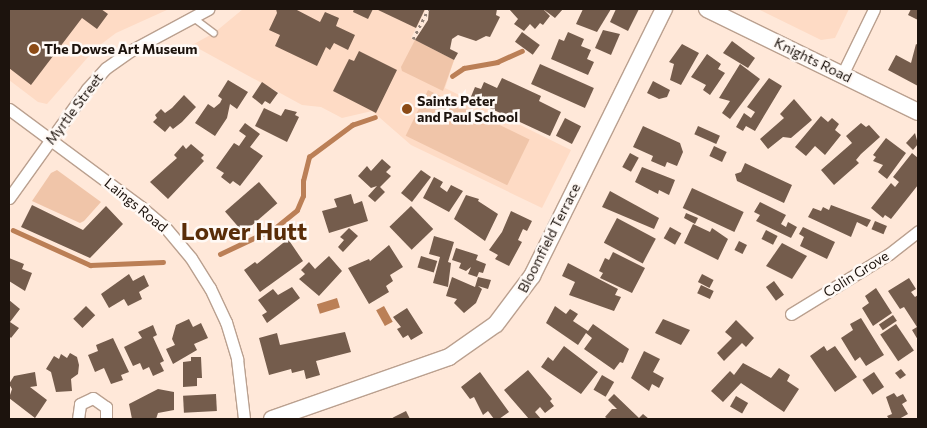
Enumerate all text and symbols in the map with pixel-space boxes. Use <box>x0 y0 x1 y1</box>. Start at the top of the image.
street label: Knights Road <box>772 34 854 86</box>
place label: The Dowse Art Museum <box>44 41 198 57</box>
marker: The Dowse Art Museum <box>28 43 40 55</box>
street label: Myrtle Street <box>42 70 106 148</box>
place label: Saints Peter and Paul School <box>417 93 518 125</box>
marker: Saints Peter and Paul School <box>401 103 413 115</box>
street label: Laings Road <box>101 174 171 236</box>
street label: Bloomfield Terrace <box>514 181 584 295</box>
district label: Lower Hutt <box>181 217 307 245</box>
street label: Colin Grove <box>820 247 892 301</box>

